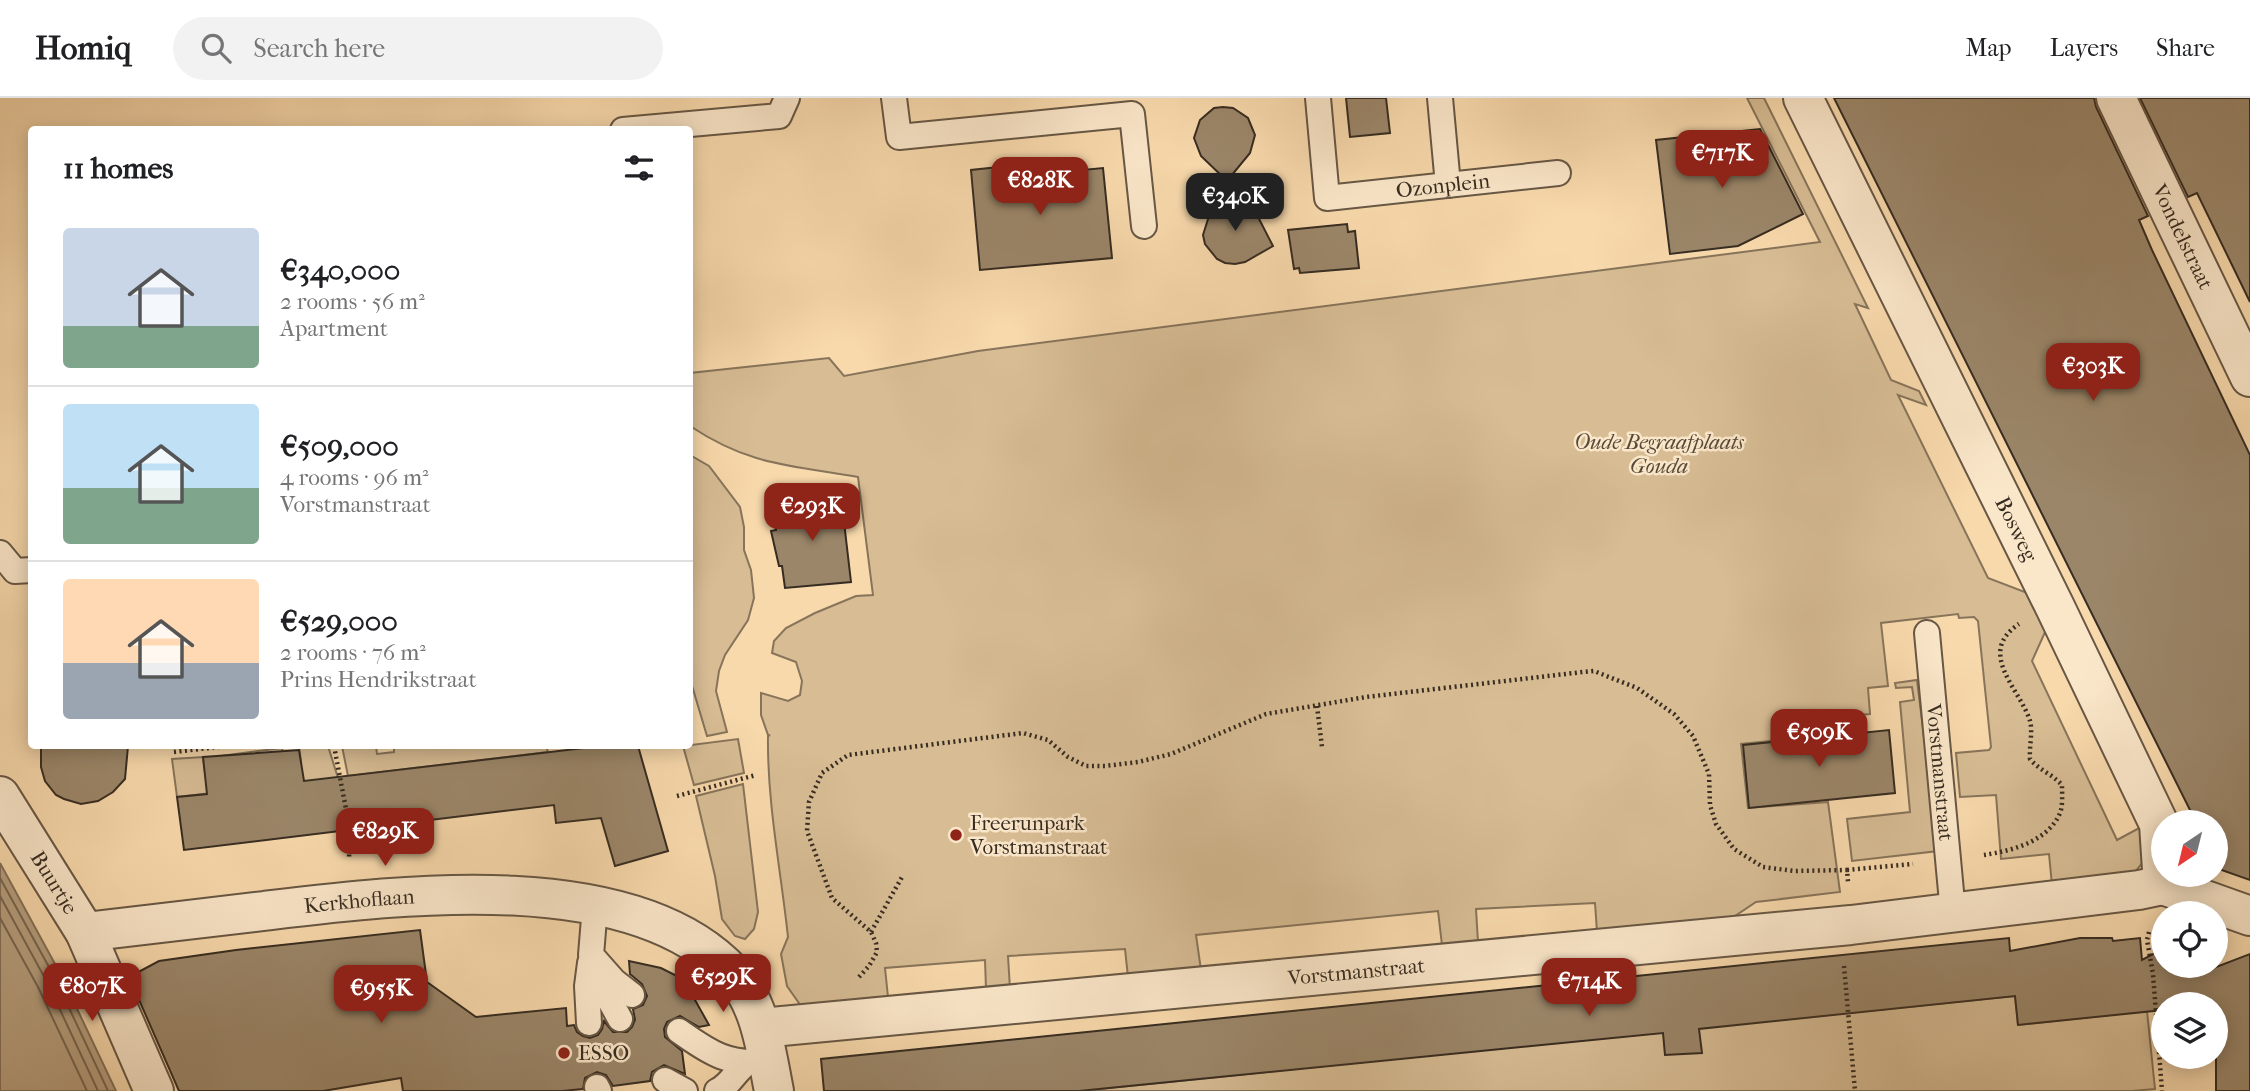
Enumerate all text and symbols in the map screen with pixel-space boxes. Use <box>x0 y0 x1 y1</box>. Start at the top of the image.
search box <box>173 17 663 80</box>
text: Homiq <box>35 29 131 68</box>
icon: search <box>197 29 235 67</box>
text: Search here <box>253 33 385 64</box>
text: Map <box>1966 34 2012 62</box>
text: Layers <box>2050 34 2118 62</box>
text: Share <box>2156 34 2215 62</box>
pin: €717K <box>1673 130 1771 190</box>
text: €717K <box>1692 139 1752 166</box>
icon: filters <box>620 149 658 187</box>
text: 11 homes <box>63 151 173 186</box>
pin: €828K <box>991 158 1089 217</box>
text: €828K <box>1007 166 1073 193</box>
street label: Ozonplein <box>1395 168 1491 202</box>
pin: €340K <box>1186 174 1284 233</box>
street label: Vondelstraat <box>2147 179 2218 294</box>
text: €340K <box>1202 182 1268 209</box>
text: €340,000 <box>280 253 400 288</box>
icon: home <box>119 256 203 340</box>
text: 2 rooms · 56 m² <box>280 288 425 315</box>
text: Apartment <box>280 315 388 342</box>
pin: €303K <box>2044 344 2142 403</box>
text: €303K <box>2062 352 2124 379</box>
text: €509,000 <box>280 429 399 464</box>
park label: Oude Begraafplaats Gouda <box>1574 430 1744 478</box>
icon: home <box>119 432 203 516</box>
text: 4 rooms · 96 m² <box>280 464 429 491</box>
pin: €293K <box>763 484 861 543</box>
text: Vorstmanstraat <box>280 491 431 518</box>
text: €293K <box>780 492 844 519</box>
street label: Bosweg <box>1990 493 2043 566</box>
text: €529,000 <box>280 604 398 639</box>
icon: home <box>119 607 203 691</box>
text: 2 rooms · 76 m² <box>280 639 426 666</box>
text: Prins Hendrikstraat <box>280 666 477 693</box>
street label: Vorstmanstraat <box>1922 702 1958 843</box>
pin: €509K <box>1770 710 1868 769</box>
text: €509K <box>1786 718 1852 745</box>
pin: €829K <box>336 808 434 868</box>
north arrow <box>2151 810 2228 887</box>
map controls <box>2151 810 2228 1069</box>
place label: Freerunpark Vorstmanstraat <box>969 811 1108 859</box>
text: €829K <box>352 817 418 844</box>
marker: Freerunpark Vorstmanstraat <box>948 827 964 843</box>
street label: Buurtje <box>25 847 83 918</box>
street label: Kerkhoflaan <box>303 884 415 918</box>
button: locate <box>2151 901 2228 978</box>
street label: Vorstmanstraat <box>1286 953 1427 990</box>
pin: €529K <box>674 954 772 1014</box>
pin: €714K <box>1540 958 1638 1018</box>
text: €529K <box>691 963 755 990</box>
pin: €807K <box>43 964 141 1023</box>
pin: €955K <box>332 965 430 1025</box>
text: €714K <box>1557 967 1621 994</box>
text: €807K <box>59 972 125 999</box>
text: €955K <box>350 974 412 1001</box>
button: layers <box>2151 992 2228 1069</box>
place label: ESSO <box>578 1041 629 1065</box>
marker: ESSO <box>556 1045 572 1061</box>

